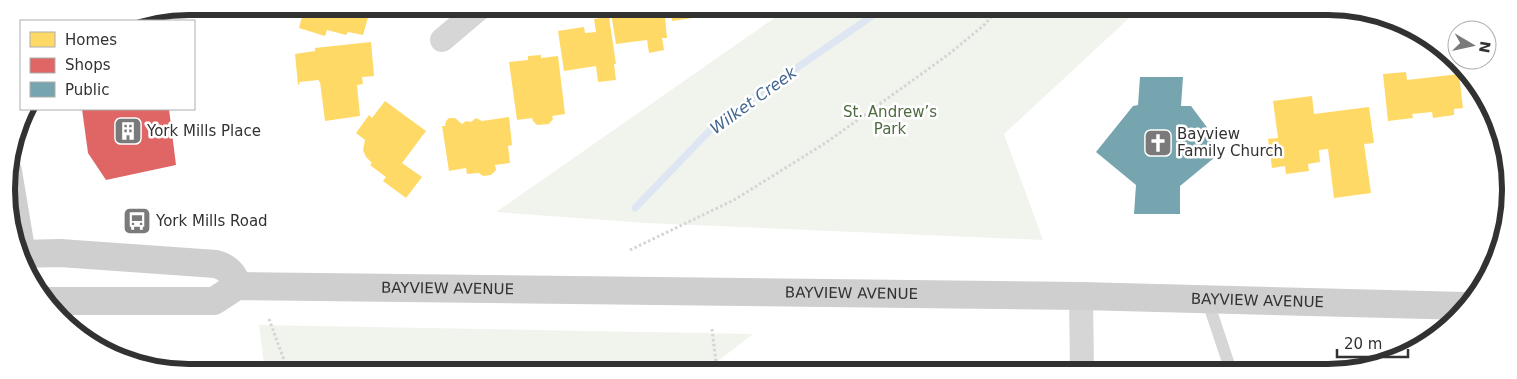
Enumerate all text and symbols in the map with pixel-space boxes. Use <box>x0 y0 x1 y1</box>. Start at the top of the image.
legend <box>20 20 195 110</box>
north arrow <box>1447 20 1497 70</box>
text: Homes <box>65 31 117 49</box>
text: N <box>1476 40 1494 54</box>
text: Shops <box>65 56 111 74</box>
water label: Wilket Creek <box>706 62 801 138</box>
text: Public <box>65 81 109 99</box>
park label: St. Andrew’s Park <box>843 103 937 138</box>
building icon: York Mills Place <box>113 116 143 146</box>
place label: York Mills Place <box>146 122 261 140</box>
place label: Bayview Family Church <box>1177 125 1283 160</box>
church icon: Bayview Family Church <box>1143 128 1173 158</box>
bus stop icon: York Mills Road <box>122 206 152 236</box>
place label: York Mills Road <box>155 212 268 230</box>
street label: BAYVIEW AVENUE <box>381 279 514 298</box>
street label: BAYVIEW AVENUE <box>785 283 918 303</box>
street label: BAYVIEW AVENUE <box>1191 290 1324 311</box>
scale bar <box>1337 326 1408 358</box>
text: 20 m <box>1344 335 1382 353</box>

